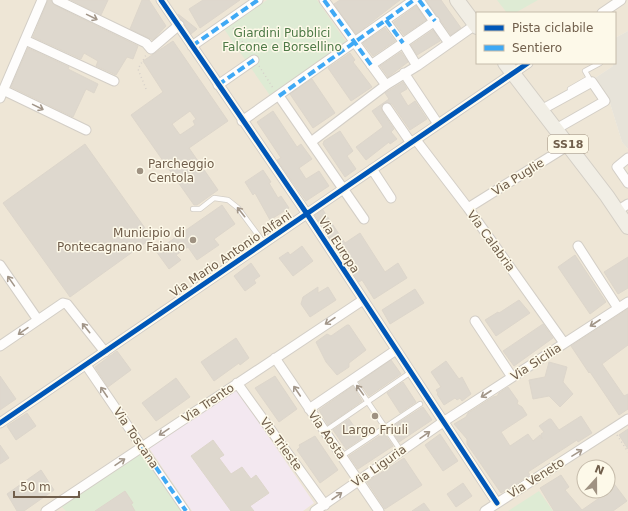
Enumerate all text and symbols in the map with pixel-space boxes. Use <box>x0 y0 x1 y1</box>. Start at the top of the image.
legend <box>476 12 616 64</box>
one-way arrow <box>86 14 98 21</box>
text: Pista ciclabile <box>512 21 593 35</box>
park label: Giardini Pubblici Falcone e Borsellino <box>222 26 342 54</box>
text: Sentiero <box>512 41 562 55</box>
one-way arrow <box>32 104 44 111</box>
road number: SS18 <box>548 135 588 153</box>
street label: Via Puglie <box>489 155 547 199</box>
place label: Parcheggio Centola <box>148 157 214 185</box>
marker: Parcheggio Centola <box>135 166 145 176</box>
one-way arrow <box>237 206 245 217</box>
street label: Via Mario Antonio Alfani <box>168 208 294 300</box>
street label: Via Calabria <box>464 208 518 274</box>
street label: Via Europa <box>316 214 362 276</box>
place label: Municipio di Pontecagnano Faiano <box>57 226 185 254</box>
marker: Municipio di Pontecagnano Faiano <box>188 235 198 245</box>
one-way arrow <box>7 276 15 287</box>
one-way arrow <box>324 318 336 326</box>
one-way arrow <box>590 319 601 327</box>
one-way arrow <box>82 322 90 333</box>
one-way arrow <box>17 327 28 335</box>
street label: Via Sicilia <box>508 341 564 383</box>
street label: Via Trento <box>179 380 237 426</box>
one-way arrow <box>356 384 364 395</box>
one-way arrow <box>100 386 108 397</box>
one-way arrow <box>293 386 301 397</box>
one-way arrow <box>481 390 492 398</box>
street label: Via Toscana <box>111 405 161 471</box>
street label: Via Aosta <box>305 408 349 462</box>
marker: Largo Friuli <box>370 411 380 421</box>
street label: Via Trieste <box>257 415 305 473</box>
place label: Largo Friuli <box>342 423 408 437</box>
one-way arrow <box>159 428 170 436</box>
one-way arrow <box>419 431 430 439</box>
street label: Via Liguria <box>349 442 409 490</box>
one-way arrow <box>572 448 583 457</box>
street label: Via Veneto <box>505 455 567 501</box>
one-way arrow <box>114 457 126 465</box>
north arrow <box>576 459 616 499</box>
text: N <box>593 462 606 478</box>
scale bar <box>14 473 79 499</box>
text: 50 m <box>20 480 51 494</box>
one-way arrow <box>331 492 342 500</box>

